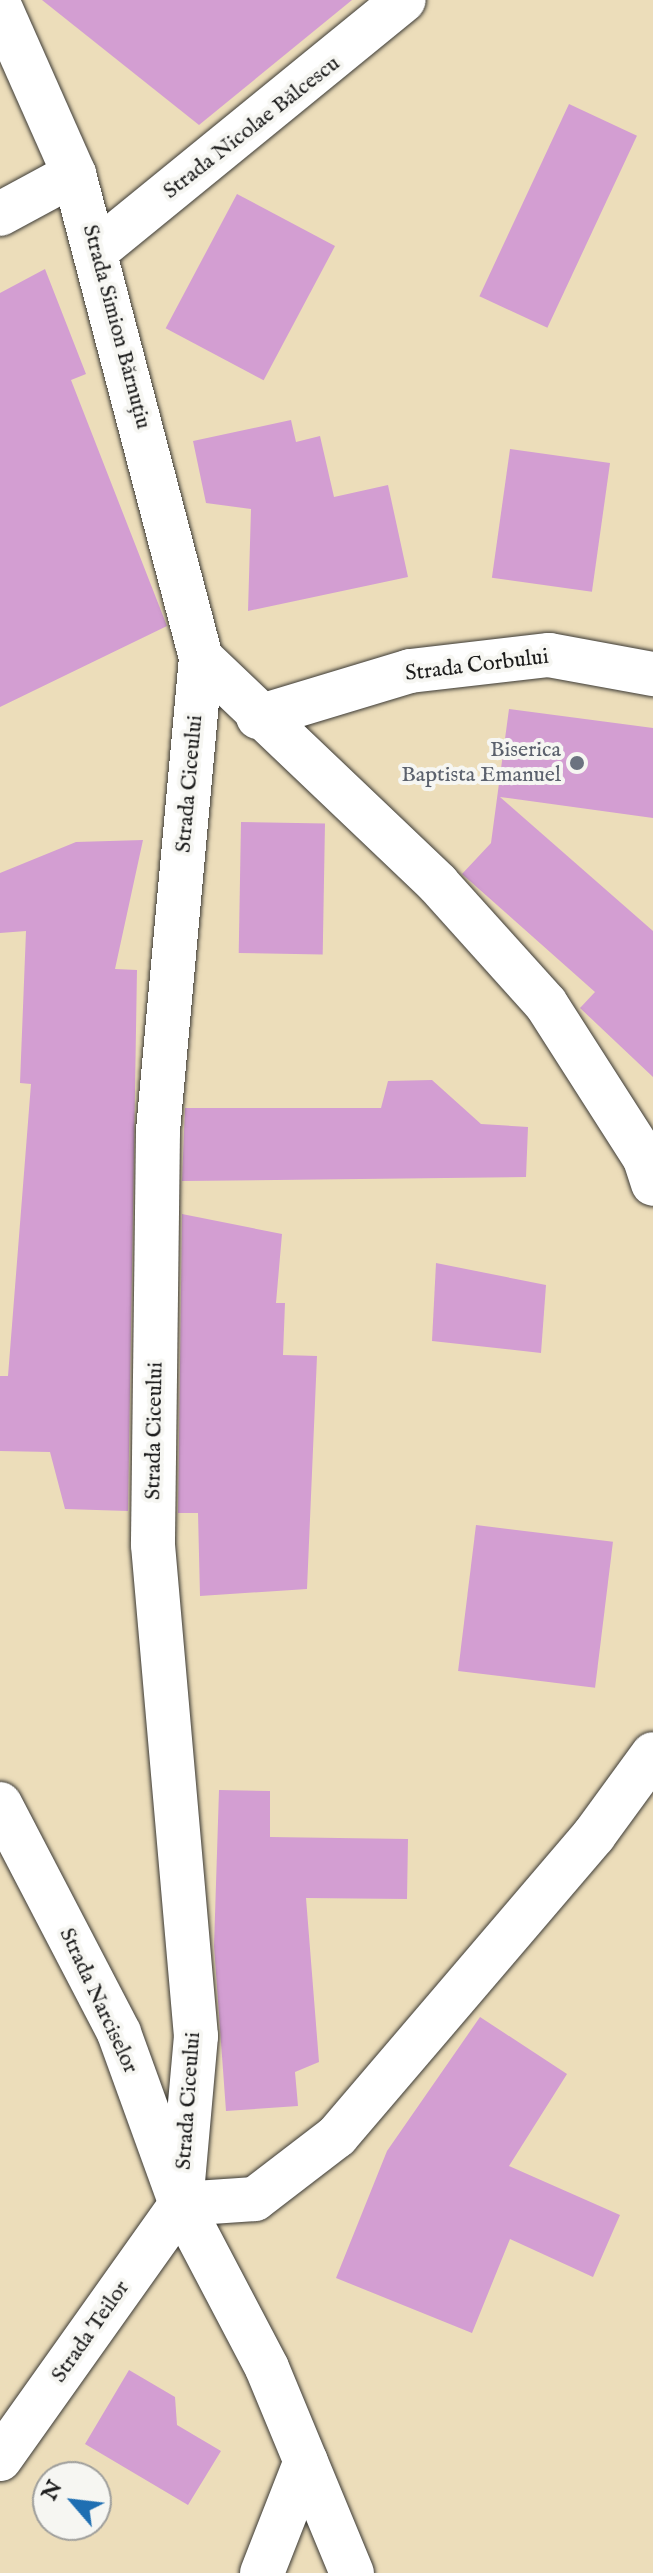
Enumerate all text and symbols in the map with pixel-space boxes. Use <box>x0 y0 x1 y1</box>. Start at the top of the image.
street label: Strada Nicolae Bălcescu <box>158 51 346 205</box>
street label: Strada Simion Bărnuțiu <box>76 222 156 432</box>
street label: Strada Corbului <box>404 644 550 688</box>
street label: Strada Ciceului <box>171 714 209 854</box>
place label: Biserica Baptista Emanuel <box>401 737 561 788</box>
marker: Biserica Baptista Emanuel <box>568 754 586 772</box>
street label: Strada Ciceului <box>141 1362 169 1500</box>
street label: Strada Narciselor <box>53 1924 143 2078</box>
street label: Strada Ciceului <box>171 2031 207 2171</box>
street label: Strada Teilor <box>46 2276 136 2388</box>
north arrow <box>32 2461 112 2541</box>
text: N <box>36 2476 69 2506</box>

